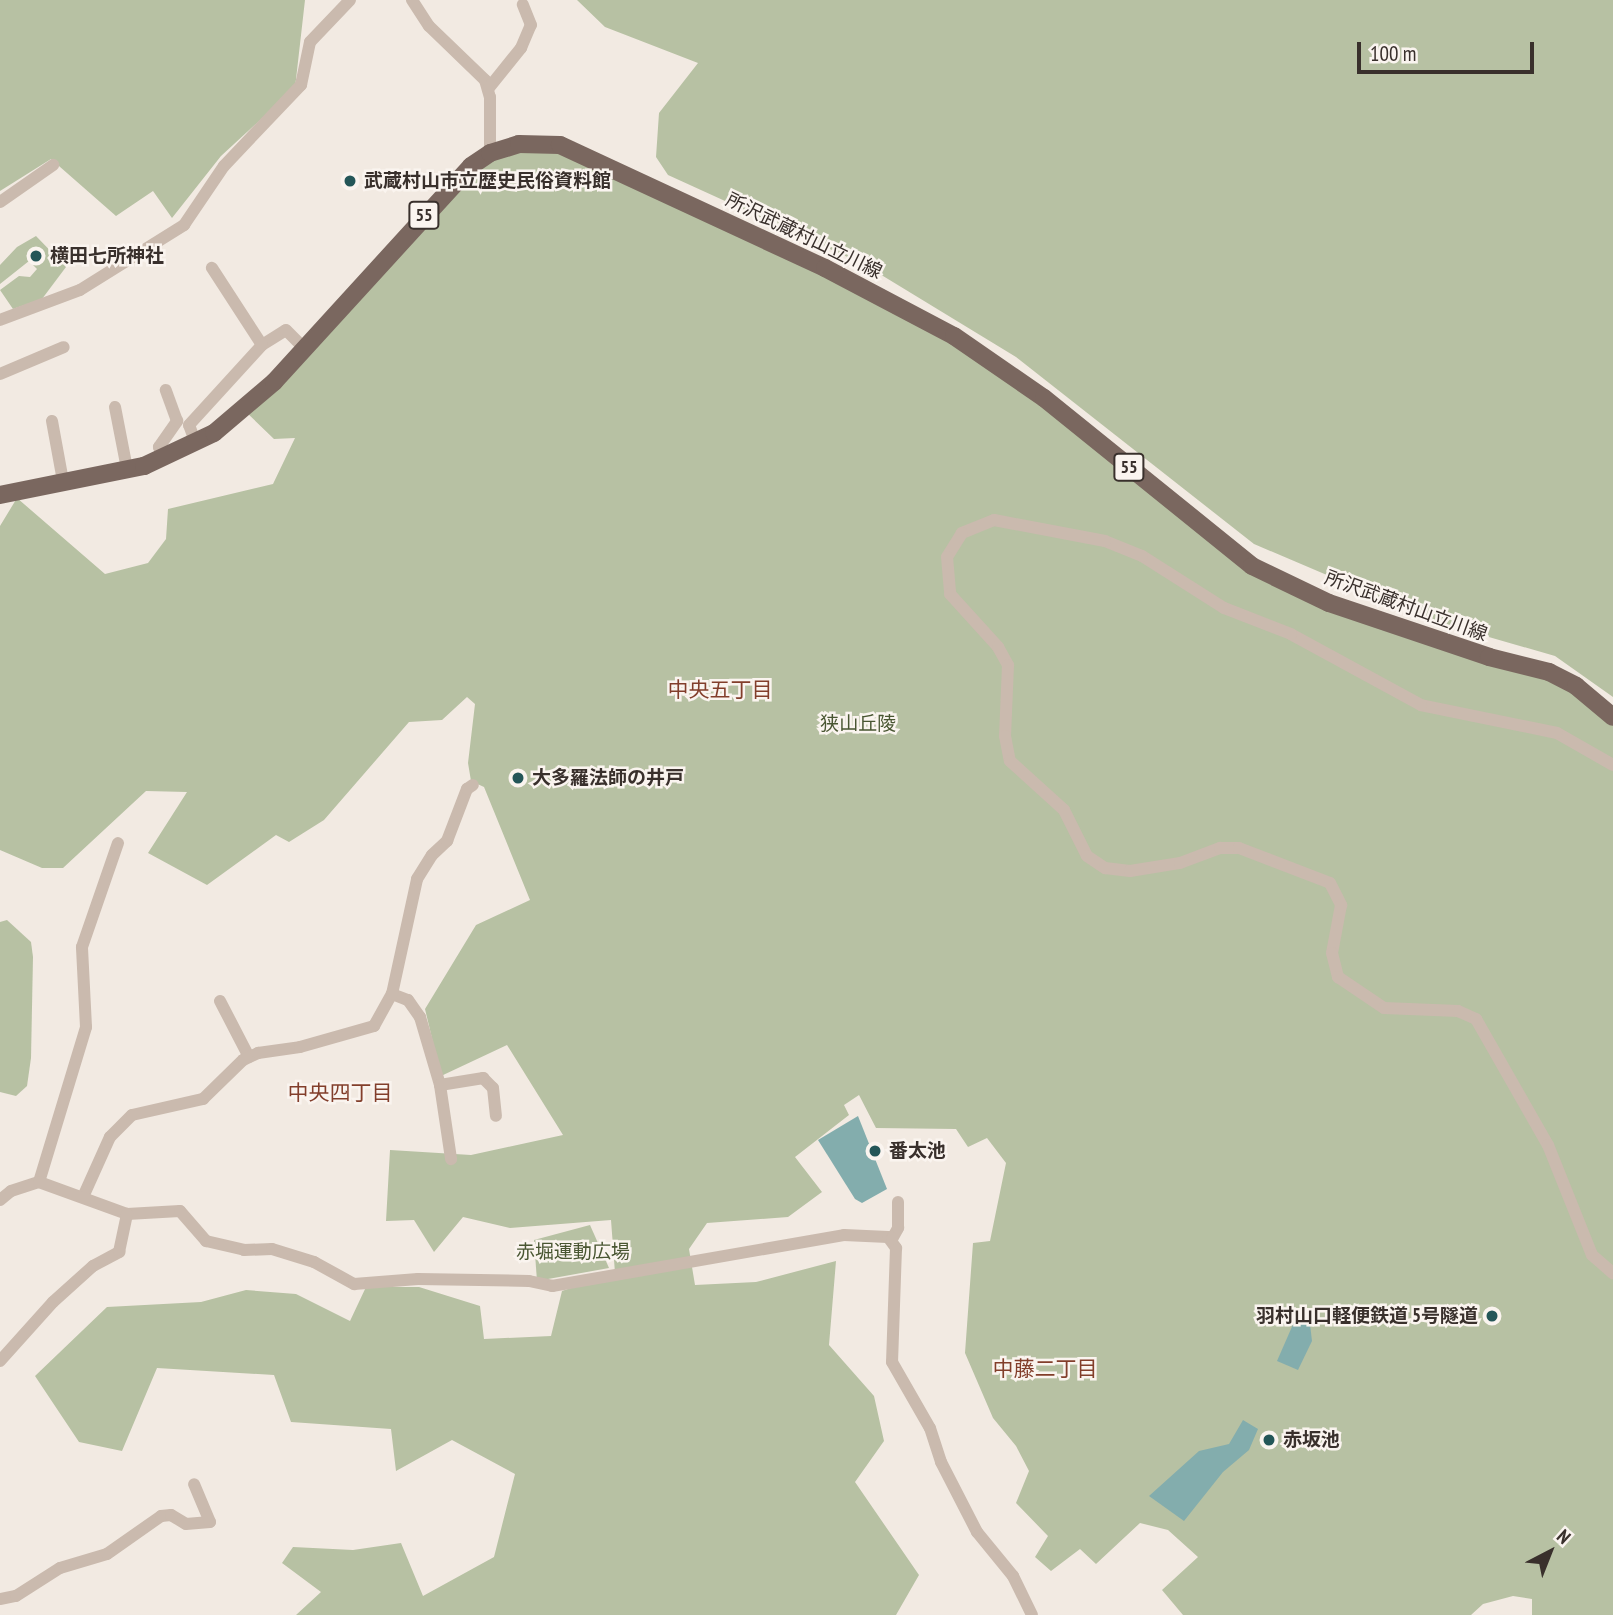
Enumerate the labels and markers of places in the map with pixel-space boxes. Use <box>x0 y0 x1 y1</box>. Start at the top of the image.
place label: 武蔵村山市立歴史民俗資料館 <box>364 170 611 192</box>
marker: 武蔵村山市立歴史民俗資料館 <box>342 173 358 189</box>
place label: 横田七所神社 <box>50 245 164 267</box>
marker: 横田七所神社 <box>28 248 44 264</box>
place label: 大多羅法師の井戸 <box>532 767 684 789</box>
marker: 大多羅法師の井戸 <box>510 770 526 786</box>
place label: 番太池 <box>889 1140 946 1162</box>
marker: 番太池 <box>867 1143 883 1159</box>
place label: 羽村山口軽便鉄道 5号隧道 <box>1256 1305 1478 1327</box>
marker: 羽村山口軽便鉄道 5号隧道 <box>1484 1308 1500 1324</box>
place label: 赤坂池 <box>1283 1429 1340 1451</box>
marker: 赤坂池 <box>1261 1432 1277 1448</box>

